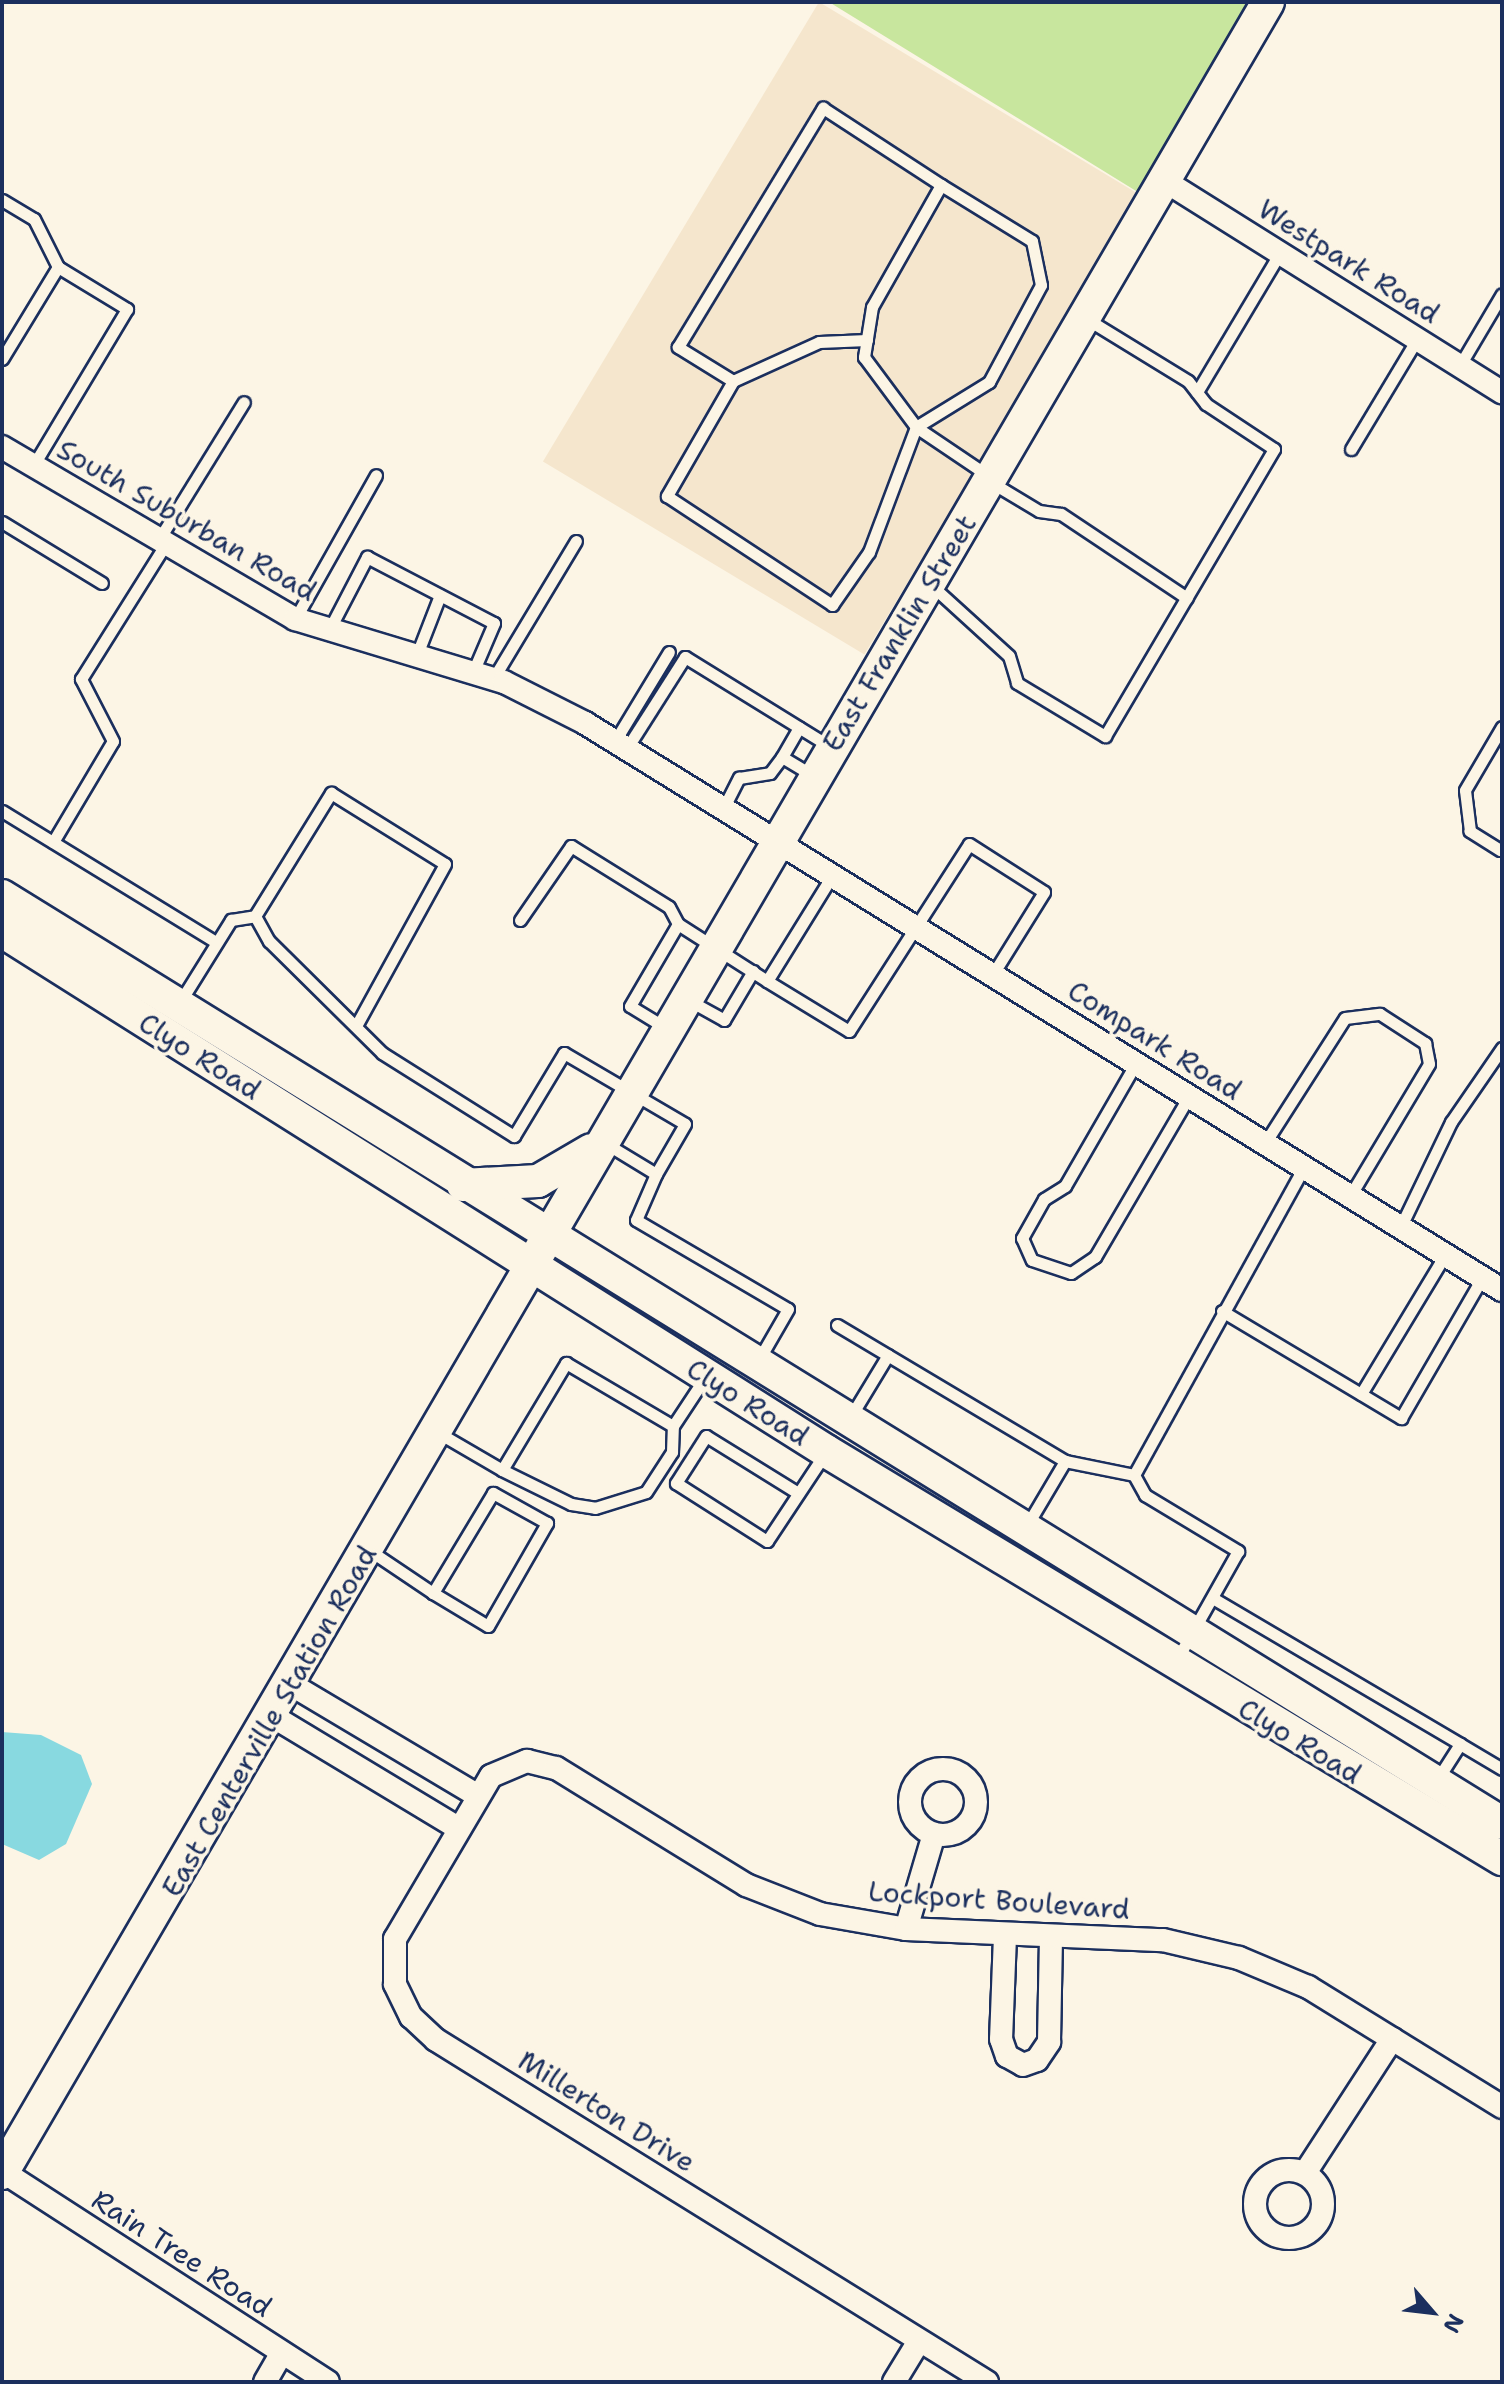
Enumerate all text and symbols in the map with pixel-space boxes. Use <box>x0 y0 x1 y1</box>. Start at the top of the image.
street label: Westpark Road <box>1252 192 1446 330</box>
street label: South Suburban Road <box>51 432 323 608</box>
street label: East Franklin Street <box>815 509 983 757</box>
street label: Compark Road <box>1062 973 1248 1107</box>
street label: Clyo Road <box>133 1005 267 1107</box>
street label: Clyo Road <box>681 1351 815 1453</box>
street label: East Centerville Station Road <box>154 1539 384 1903</box>
street label: Clyo Road <box>1232 1691 1368 1791</box>
street label: Lockport Boulevard <box>867 1874 1131 1926</box>
street label: Millerton Drive <box>512 2043 702 2179</box>
street label: Rain Tree Road <box>86 2182 278 2324</box>
north arrow <box>1392 2272 1472 2352</box>
text: N <box>1437 2309 1471 2338</box>

